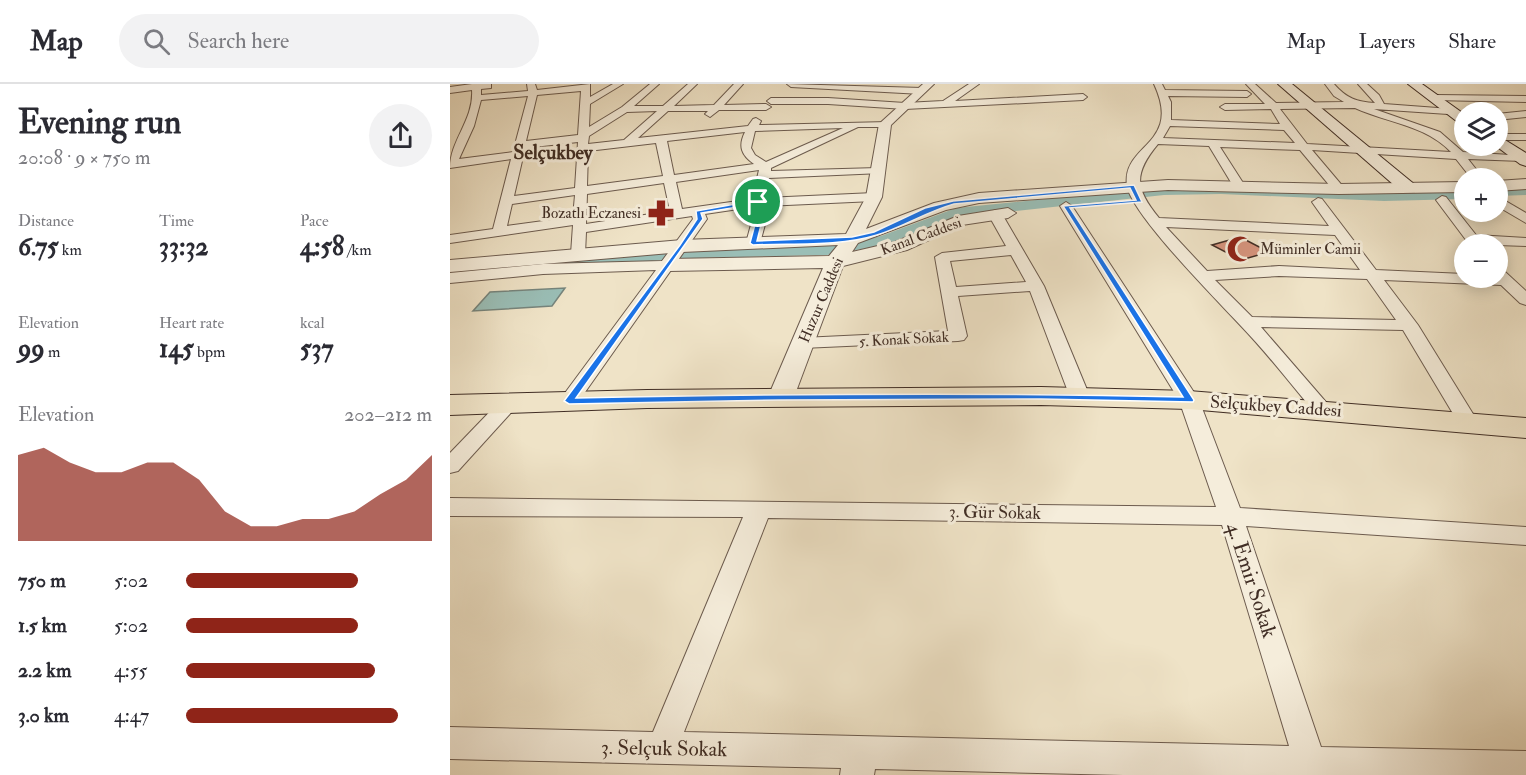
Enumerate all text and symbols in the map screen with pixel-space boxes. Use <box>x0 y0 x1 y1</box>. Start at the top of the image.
search box <box>119 14 539 68</box>
text: Map <box>30 24 83 59</box>
icon: search <box>140 25 173 58</box>
text: Search here <box>188 27 289 55</box>
text: Map <box>1286 28 1326 55</box>
text: Layers <box>1359 28 1415 55</box>
text: Share <box>1448 28 1496 55</box>
text: Evening run <box>18 102 181 143</box>
map controls <box>1454 102 1508 288</box>
button: layers <box>1454 102 1508 156</box>
button: share <box>369 104 432 167</box>
district label: Selçukbey <box>513 140 594 166</box>
text: 20:08 · 9 × 750 m <box>18 145 151 170</box>
button: + <box>1454 168 1508 222</box>
pin <box>732 176 783 227</box>
icon: arrive <box>741 185 774 218</box>
pharmacy icon: Bozatlı Eczanesi <box>646 198 676 228</box>
place label: Bozatlı Eczanesi <box>541 204 641 223</box>
text: Distance <box>18 211 74 231</box>
text: Time <box>159 211 194 231</box>
text: Pace <box>300 211 329 231</box>
street label: Kanal Caddesi <box>878 213 964 260</box>
text: 6.75 <box>18 231 59 263</box>
text: 33:32 <box>159 231 209 263</box>
text: 4:58 <box>300 231 344 263</box>
mosque icon: Müminler Camii <box>1225 234 1255 264</box>
button: − <box>1454 234 1508 288</box>
text: km <box>59 240 82 260</box>
text: /km <box>344 240 372 260</box>
place label: Müminler Camii <box>1260 240 1361 259</box>
street label: Huzur Caddesi <box>795 255 848 346</box>
text: Elevation <box>18 313 79 333</box>
text: Heart rate <box>159 313 224 333</box>
text: kcal <box>300 313 325 333</box>
street label: 5. Konak Sokak <box>859 328 949 351</box>
text: 99 <box>18 333 45 365</box>
text: 145 <box>159 333 194 365</box>
text: 537 <box>300 333 333 365</box>
text: m <box>45 342 60 362</box>
text: bpm <box>194 342 225 362</box>
street label: Selçukbey Caddesi <box>1209 390 1343 423</box>
text: Elevation <box>18 402 94 427</box>
text: 202–212 m <box>344 402 432 427</box>
street label: 3. Gür Sokak <box>949 500 1042 525</box>
street label: 4. Emir Sokak <box>1220 519 1283 641</box>
text: 750 m <box>18 568 66 593</box>
text: 5:02 <box>114 568 148 593</box>
text: 1.5 km <box>18 613 67 638</box>
text: 5:02 <box>114 613 148 638</box>
text: 2.2 km <box>18 658 71 683</box>
text: 4:55 <box>114 658 147 683</box>
text: 3.0 km <box>18 703 69 728</box>
text: 4:47 <box>114 703 149 728</box>
street label: 3. Selçuk Sokak <box>601 734 727 763</box>

